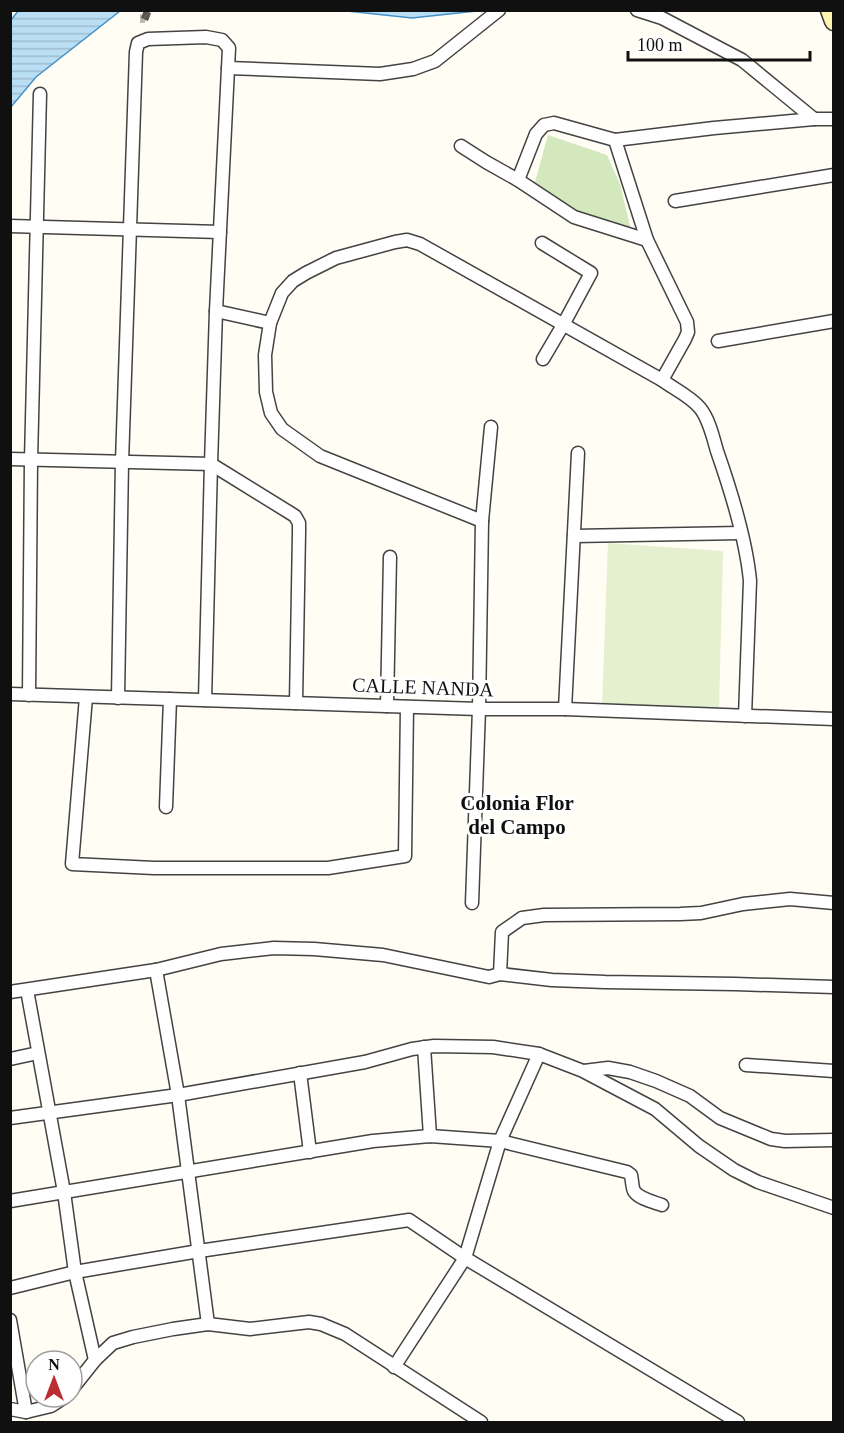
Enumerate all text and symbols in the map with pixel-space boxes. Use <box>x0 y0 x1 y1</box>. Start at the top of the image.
scale bar <box>628 24 810 62</box>
text: 100 m <box>637 35 683 55</box>
street label: CALLE NANDA <box>352 674 495 700</box>
district label: Colonia Flor del Campo <box>460 791 574 839</box>
north arrow <box>24 1349 84 1409</box>
text: N <box>48 1356 60 1373</box>

